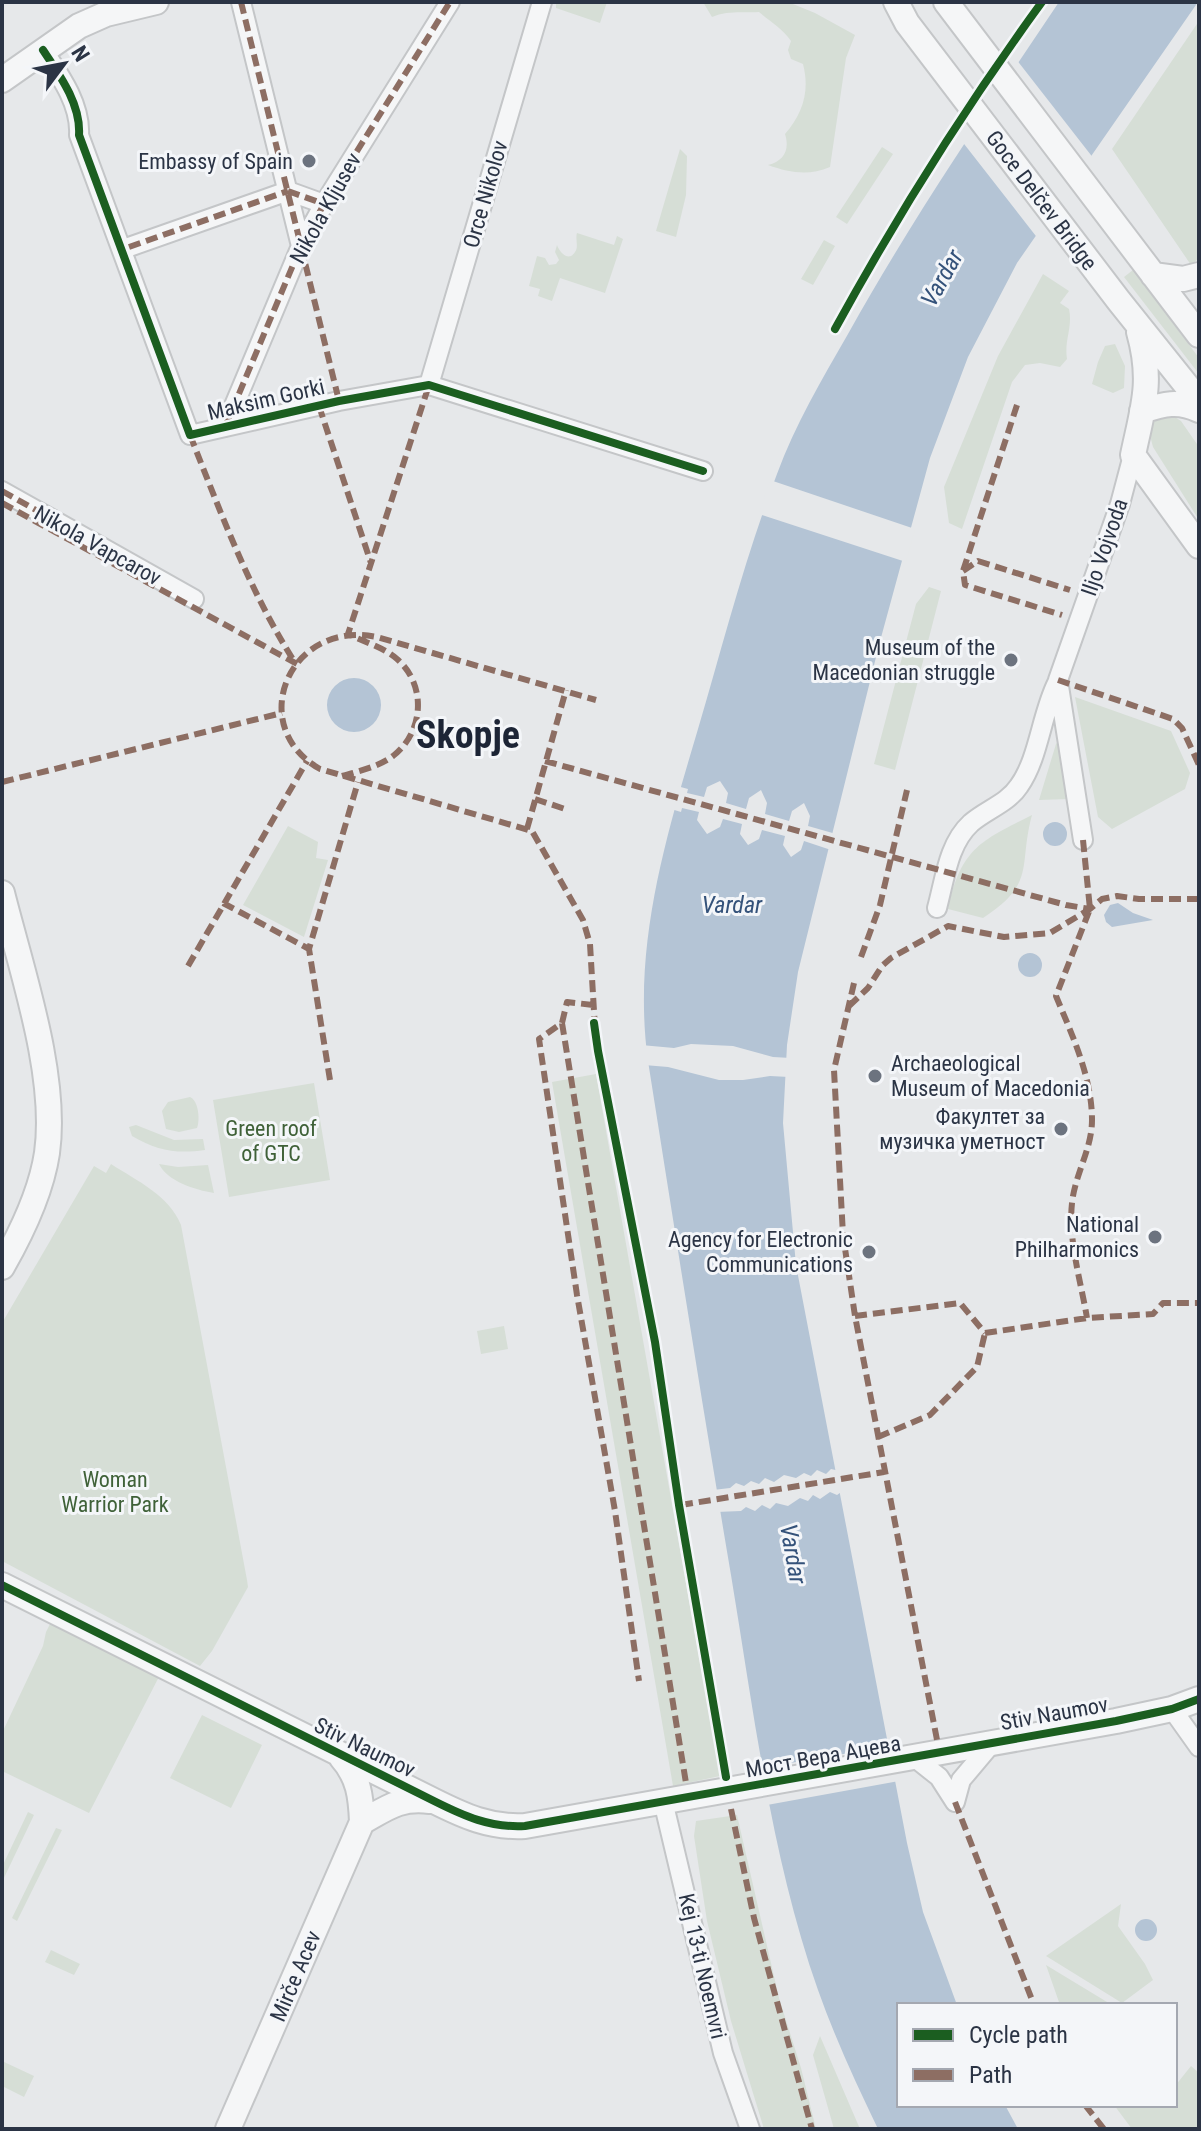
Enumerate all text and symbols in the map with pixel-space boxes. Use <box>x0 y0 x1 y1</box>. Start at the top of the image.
north arrow <box>24 24 104 104</box>
text: N <box>66 41 95 66</box>
street label: Goce Delčev Bridge <box>981 126 1102 275</box>
street label: Orce Nikolov <box>458 138 513 251</box>
place label: Embassy of Spain <box>138 149 293 174</box>
street label: Nikola Kljusev <box>285 149 366 268</box>
marker: Embassy of Spain <box>300 152 318 170</box>
water label: Vardar <box>915 244 969 311</box>
street label: Maksim Gorki <box>205 374 327 425</box>
street label: Iljo Vojvoda <box>1076 495 1133 599</box>
street label: Nikola Vapcarov <box>30 500 165 591</box>
place label: Museum of the Macedonian struggle <box>813 635 995 685</box>
marker: Museum of the Macedonian struggle <box>1002 651 1020 669</box>
district label: Skopje <box>416 713 520 757</box>
water label: Vardar <box>702 891 763 919</box>
place label: Archaeological Museum of Macedonia <box>891 1051 1090 1101</box>
marker: Archaeological Museum of Macedonia <box>866 1067 884 1085</box>
place label: Факултет за музичка уметност <box>879 1104 1045 1154</box>
park label: Green roof of GTC <box>225 1116 317 1166</box>
marker: Факултет за музичка уметност <box>1052 1120 1070 1138</box>
place label: National Philharmonics <box>1015 1212 1139 1262</box>
place label: Agency for Electronic Communications <box>668 1227 853 1277</box>
marker: National Philharmonics <box>1146 1228 1164 1246</box>
marker: Agency for Electronic Communications <box>860 1243 878 1261</box>
park label: Woman Warrior Park <box>61 1467 169 1517</box>
water label: Vardar <box>774 1522 812 1587</box>
street label: Stiv Naumov <box>998 1692 1110 1735</box>
street label: Stiv Naumov <box>310 1712 419 1783</box>
street label: Мост Вера Ацева <box>744 1731 903 1782</box>
street label: Kej 13-ti Noemvri <box>674 1891 731 2041</box>
street label: Mirče Acev <box>265 1927 326 2025</box>
legend <box>897 2003 1177 2107</box>
text: Cycle path <box>969 2021 1068 2049</box>
text: Path <box>969 2061 1012 2089</box>

